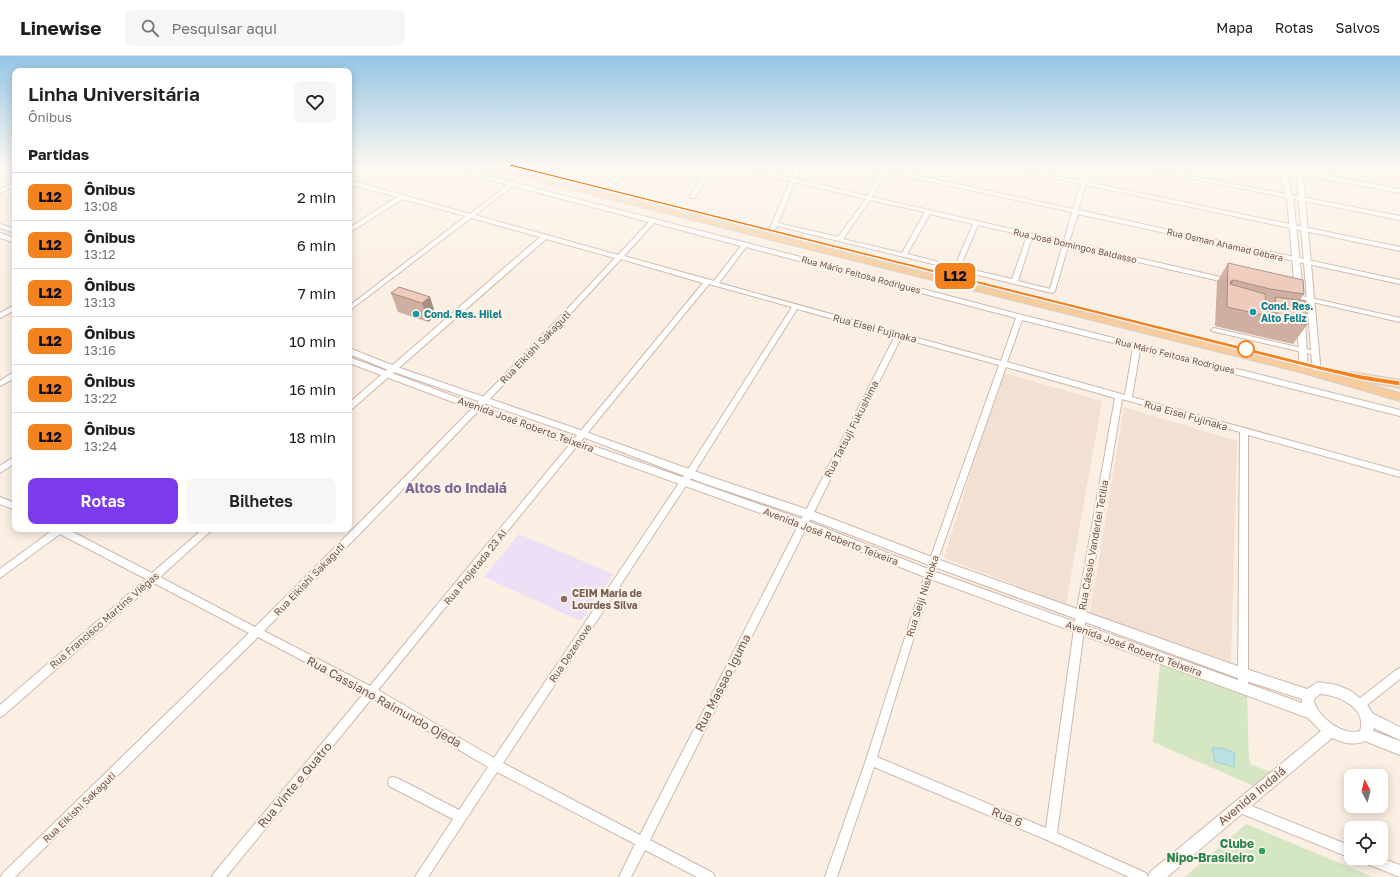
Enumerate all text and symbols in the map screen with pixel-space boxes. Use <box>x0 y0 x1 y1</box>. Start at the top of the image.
search box <box>125 10 405 46</box>
text: Linewise <box>20 16 101 39</box>
icon: search <box>139 17 161 39</box>
text: Pesquisar aqui <box>171 19 277 37</box>
text: Mapa <box>1216 19 1253 36</box>
text: Rotas <box>1275 19 1314 36</box>
text: Salvos <box>1336 19 1380 36</box>
button: heart <box>294 81 336 123</box>
text: Linha Universitária <box>28 82 200 105</box>
text: Ônibus <box>28 109 72 125</box>
text: Partidas <box>28 145 89 163</box>
text: Ônibus <box>84 180 135 198</box>
text: L12 <box>38 188 62 205</box>
text: 2 min <box>297 188 336 206</box>
text: 13:08 <box>84 198 118 214</box>
street label: Rua José Domingos Baldasso <box>1012 226 1138 265</box>
street label: Rua Osman Ahamad Gebara <box>1166 226 1284 263</box>
text: Ônibus <box>84 228 135 246</box>
text: L12 <box>38 236 62 253</box>
text: 6 min <box>297 236 336 254</box>
text: 13:12 <box>84 246 116 262</box>
street label: Rua Mário Feitosa Rodrigues <box>800 253 922 296</box>
line badge: L12 <box>932 263 978 289</box>
text: L12 <box>943 267 967 284</box>
text: Ônibus <box>84 276 135 294</box>
text: L12 <box>38 284 62 301</box>
text: 7 min <box>298 284 336 302</box>
text: 13:13 <box>84 294 116 310</box>
place label: Cond. Res. Alto Feliz <box>1261 300 1314 324</box>
marker: Cond. Res. Alto Feliz <box>1248 307 1258 317</box>
place label: Cond. Res. Hilel <box>424 308 503 320</box>
street label: Rua Eikishi Sakaguti <box>497 308 573 386</box>
marker: Cond. Res. Hilel <box>411 309 421 319</box>
street label: Rua Eisei Fujinaka <box>832 311 918 345</box>
text: Ônibus <box>84 324 135 342</box>
text: L12 <box>38 332 62 349</box>
text: 10 min <box>289 332 336 350</box>
street label: Rua Mário Feitosa Rodrigues <box>1114 335 1236 376</box>
unlabelled marker <box>1237 340 1255 358</box>
text: 13:16 <box>84 342 116 358</box>
text: Ônibus <box>84 372 135 390</box>
street label: Rua Tatsuji Fukushima <box>821 379 881 479</box>
text: L12 <box>38 380 62 397</box>
text: 16 min <box>289 380 336 398</box>
text: 13:22 <box>84 390 117 406</box>
street label: Avenida José Roberto Teixeira <box>456 394 596 454</box>
street label: Rua Eisei Fujinaka <box>1143 397 1229 433</box>
text: Ônibus <box>84 420 135 438</box>
text: L12 <box>38 428 62 445</box>
text: 18 min <box>289 428 336 446</box>
text: 13:24 <box>84 438 117 454</box>
button: Rotas <box>28 478 178 524</box>
button: Bilhetes <box>186 478 336 524</box>
district label: Altos do Indaiá <box>405 479 507 496</box>
street label: Rua Cássio Vanderlei Tetilia <box>1076 479 1110 611</box>
street label: Avenida José Roberto Teixeira <box>762 505 900 567</box>
street label: Rua Projetada 23 AI <box>441 527 509 607</box>
street label: Rua Eikishi Sakaguti <box>271 540 347 618</box>
street label: Rua Seiji Nishioka <box>903 554 941 638</box>
street label: Rua Francisco Martins Viégas <box>47 569 161 671</box>
place label: CEIM Maria de Lourdes Silva <box>572 587 642 611</box>
marker: CEIM Maria de Lourdes Silva <box>559 594 569 604</box>
street label: Avenida José Roberto Teixeira <box>1064 618 1204 678</box>
street label: Rua Dezenove <box>546 621 594 684</box>
street label: Rua Massao Iguma <box>691 631 754 734</box>
street label: Rua Cassiano Raimundo Ojeda <box>304 653 464 750</box>
street label: Rua Vinte e Quatro <box>254 739 335 831</box>
street label: Avenida Indaiá <box>1215 763 1289 828</box>
street label: Rua Eikishi Sakaguti <box>40 769 118 845</box>
north arrow <box>1344 769 1388 813</box>
map controls <box>1344 769 1388 865</box>
street label: Rua 6 <box>989 803 1025 830</box>
button: locate <box>1344 821 1388 865</box>
place label: Clube Nipo-Brasileiro <box>1166 836 1254 865</box>
marker: Clube Nipo-Brasileiro <box>1257 846 1267 856</box>

